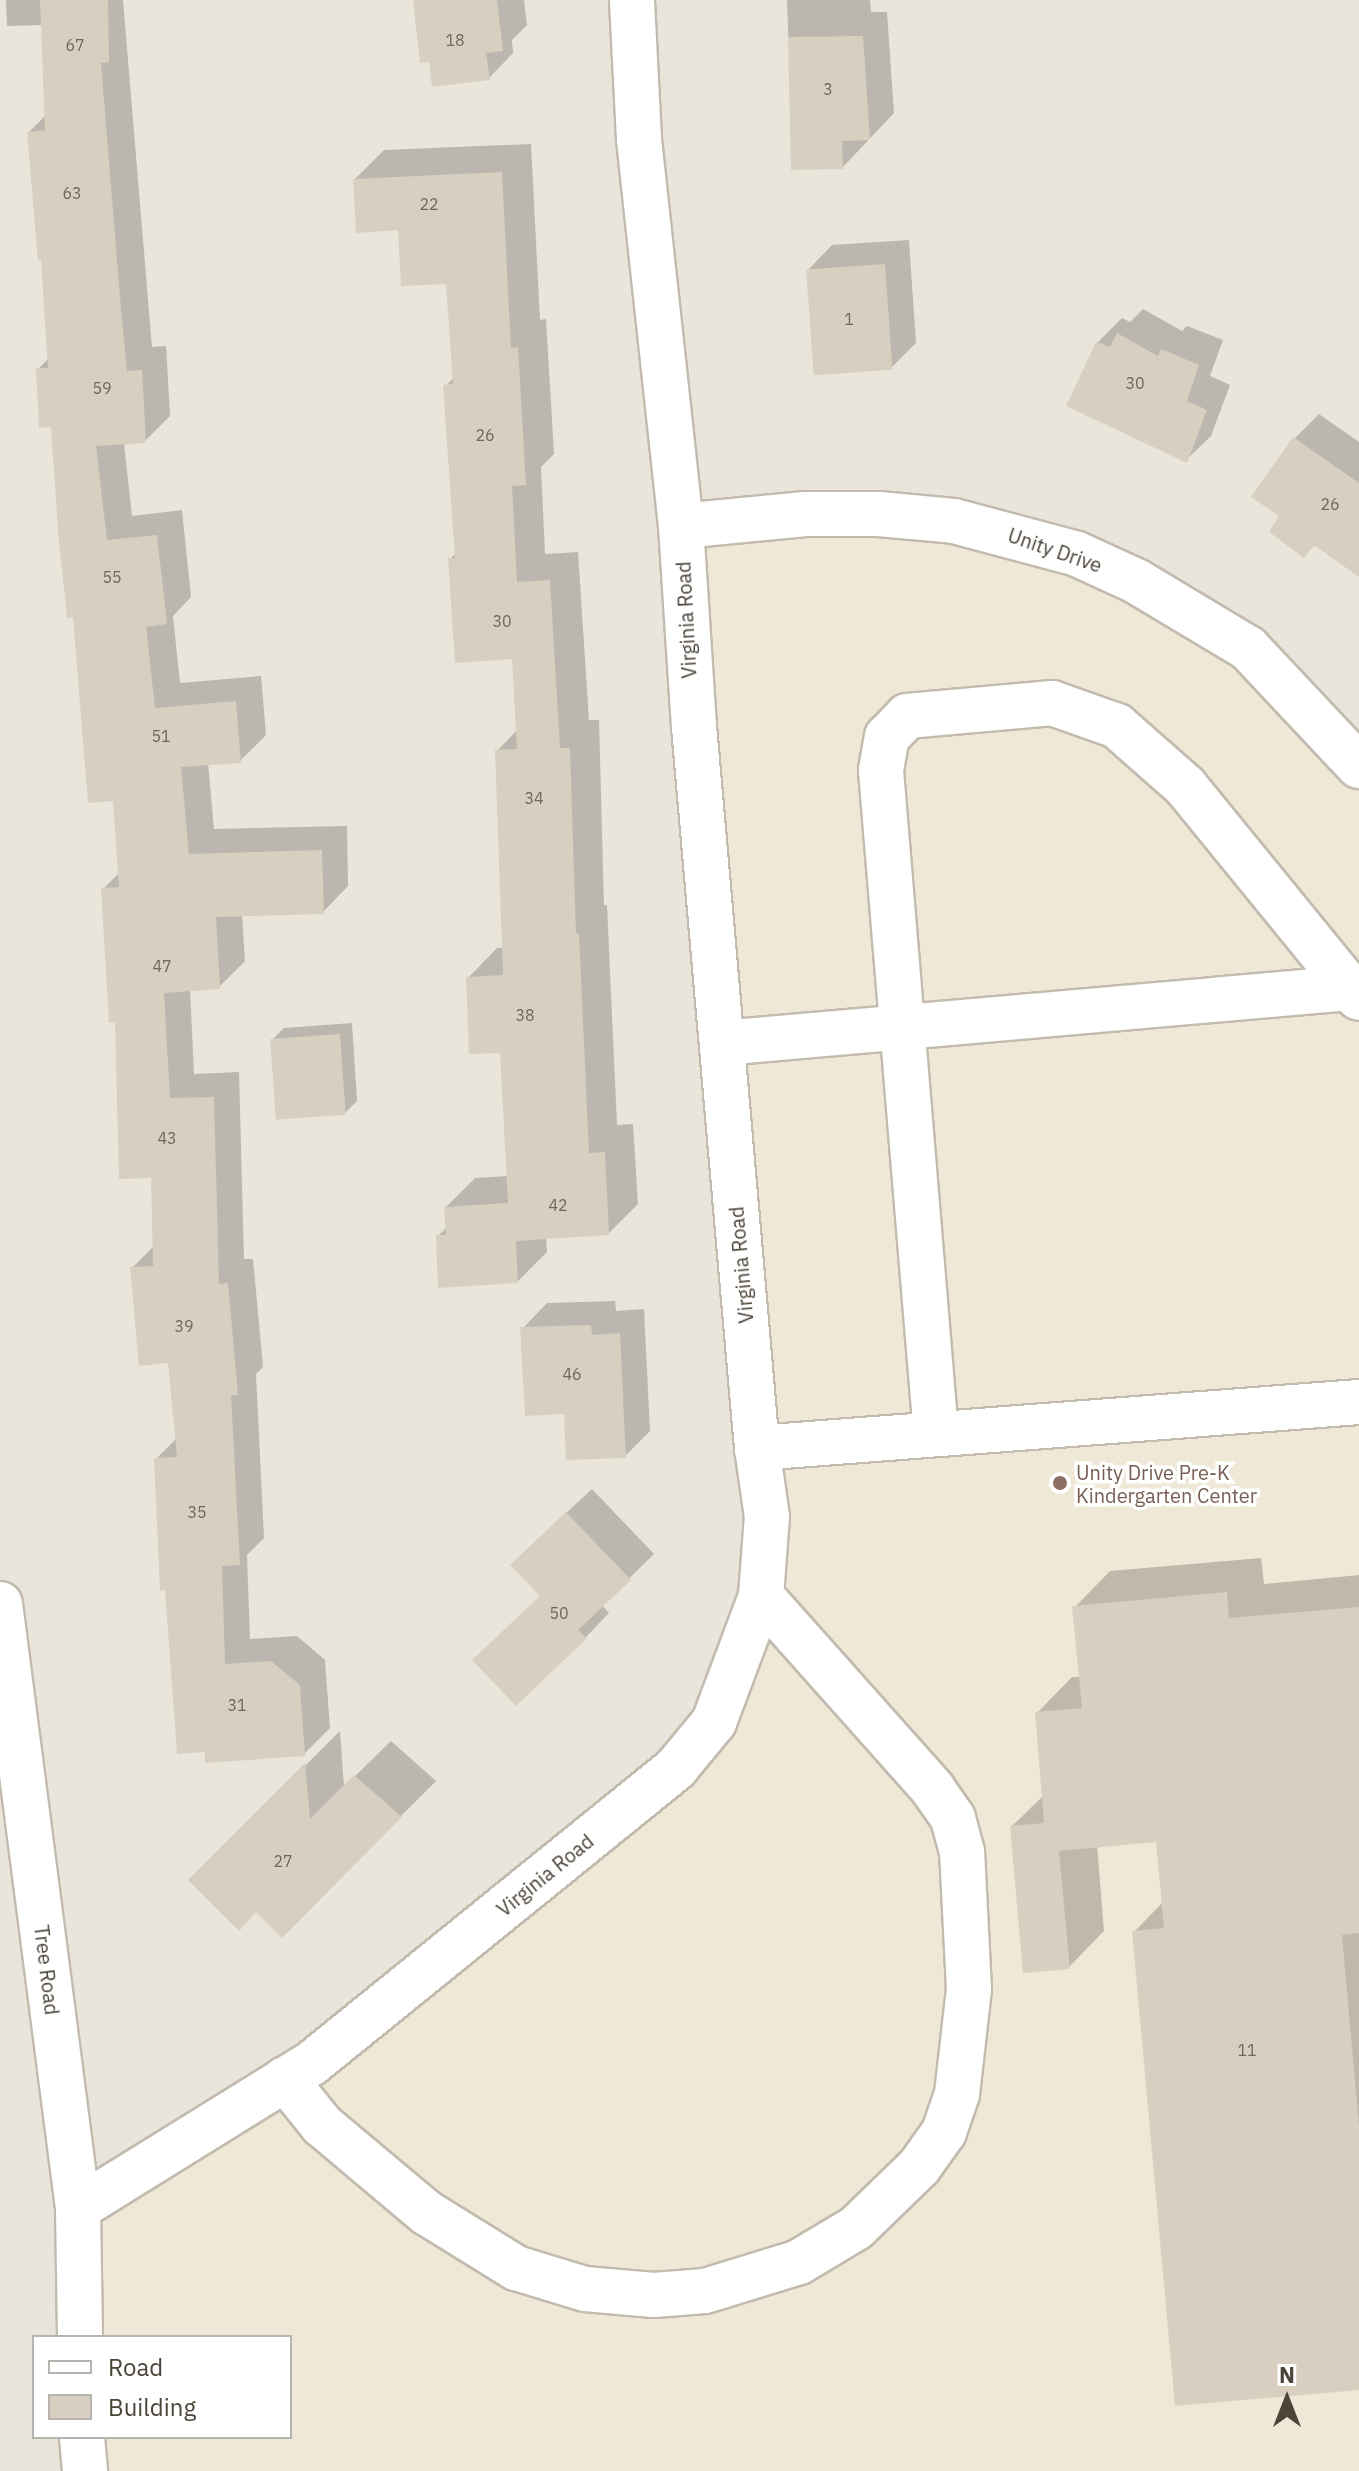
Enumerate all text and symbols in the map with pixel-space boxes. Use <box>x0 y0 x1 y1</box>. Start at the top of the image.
house number: 18 <box>445 30 465 50</box>
house number: 67 <box>65 35 85 55</box>
house number: 3 <box>823 79 833 99</box>
house number: 63 <box>62 183 82 203</box>
house number: 22 <box>419 194 439 214</box>
house number: 1 <box>844 309 854 329</box>
house number: 30 <box>1125 373 1145 393</box>
house number: 59 <box>92 378 112 398</box>
house number: 26 <box>475 425 495 445</box>
house number: 26 <box>1320 494 1340 514</box>
street label: Unity Drive <box>1005 523 1105 577</box>
street label: Virginia Road <box>671 561 701 679</box>
house number: 55 <box>102 567 122 587</box>
house number: 30 <box>492 611 512 631</box>
house number: 51 <box>151 726 171 746</box>
house number: 34 <box>524 788 544 808</box>
house number: 47 <box>152 956 172 976</box>
house number: 38 <box>515 1005 535 1025</box>
house number: 43 <box>157 1128 177 1148</box>
house number: 42 <box>548 1195 568 1215</box>
street label: Virginia Road <box>724 1205 758 1325</box>
house number: 39 <box>174 1316 194 1336</box>
house number: 46 <box>562 1364 582 1384</box>
place label: Unity Drive Pre-K Kindergarten Center <box>1076 1460 1257 1507</box>
marker: Unity Drive Pre-K Kindergarten Center <box>1051 1474 1069 1492</box>
house number: 35 <box>187 1502 207 1522</box>
house number: 50 <box>549 1603 569 1623</box>
house number: 31 <box>227 1695 247 1715</box>
street label: Virginia Road <box>492 1829 598 1921</box>
house number: 27 <box>273 1851 293 1871</box>
street label: Tree Road <box>30 1924 64 2016</box>
house number: 11 <box>1237 2040 1257 2060</box>
legend <box>32 2335 292 2439</box>
text: Road <box>108 2351 163 2383</box>
north arrow <box>1247 2359 1327 2439</box>
text: N <box>1279 2360 1295 2389</box>
text: Building <box>108 2391 196 2423</box>

